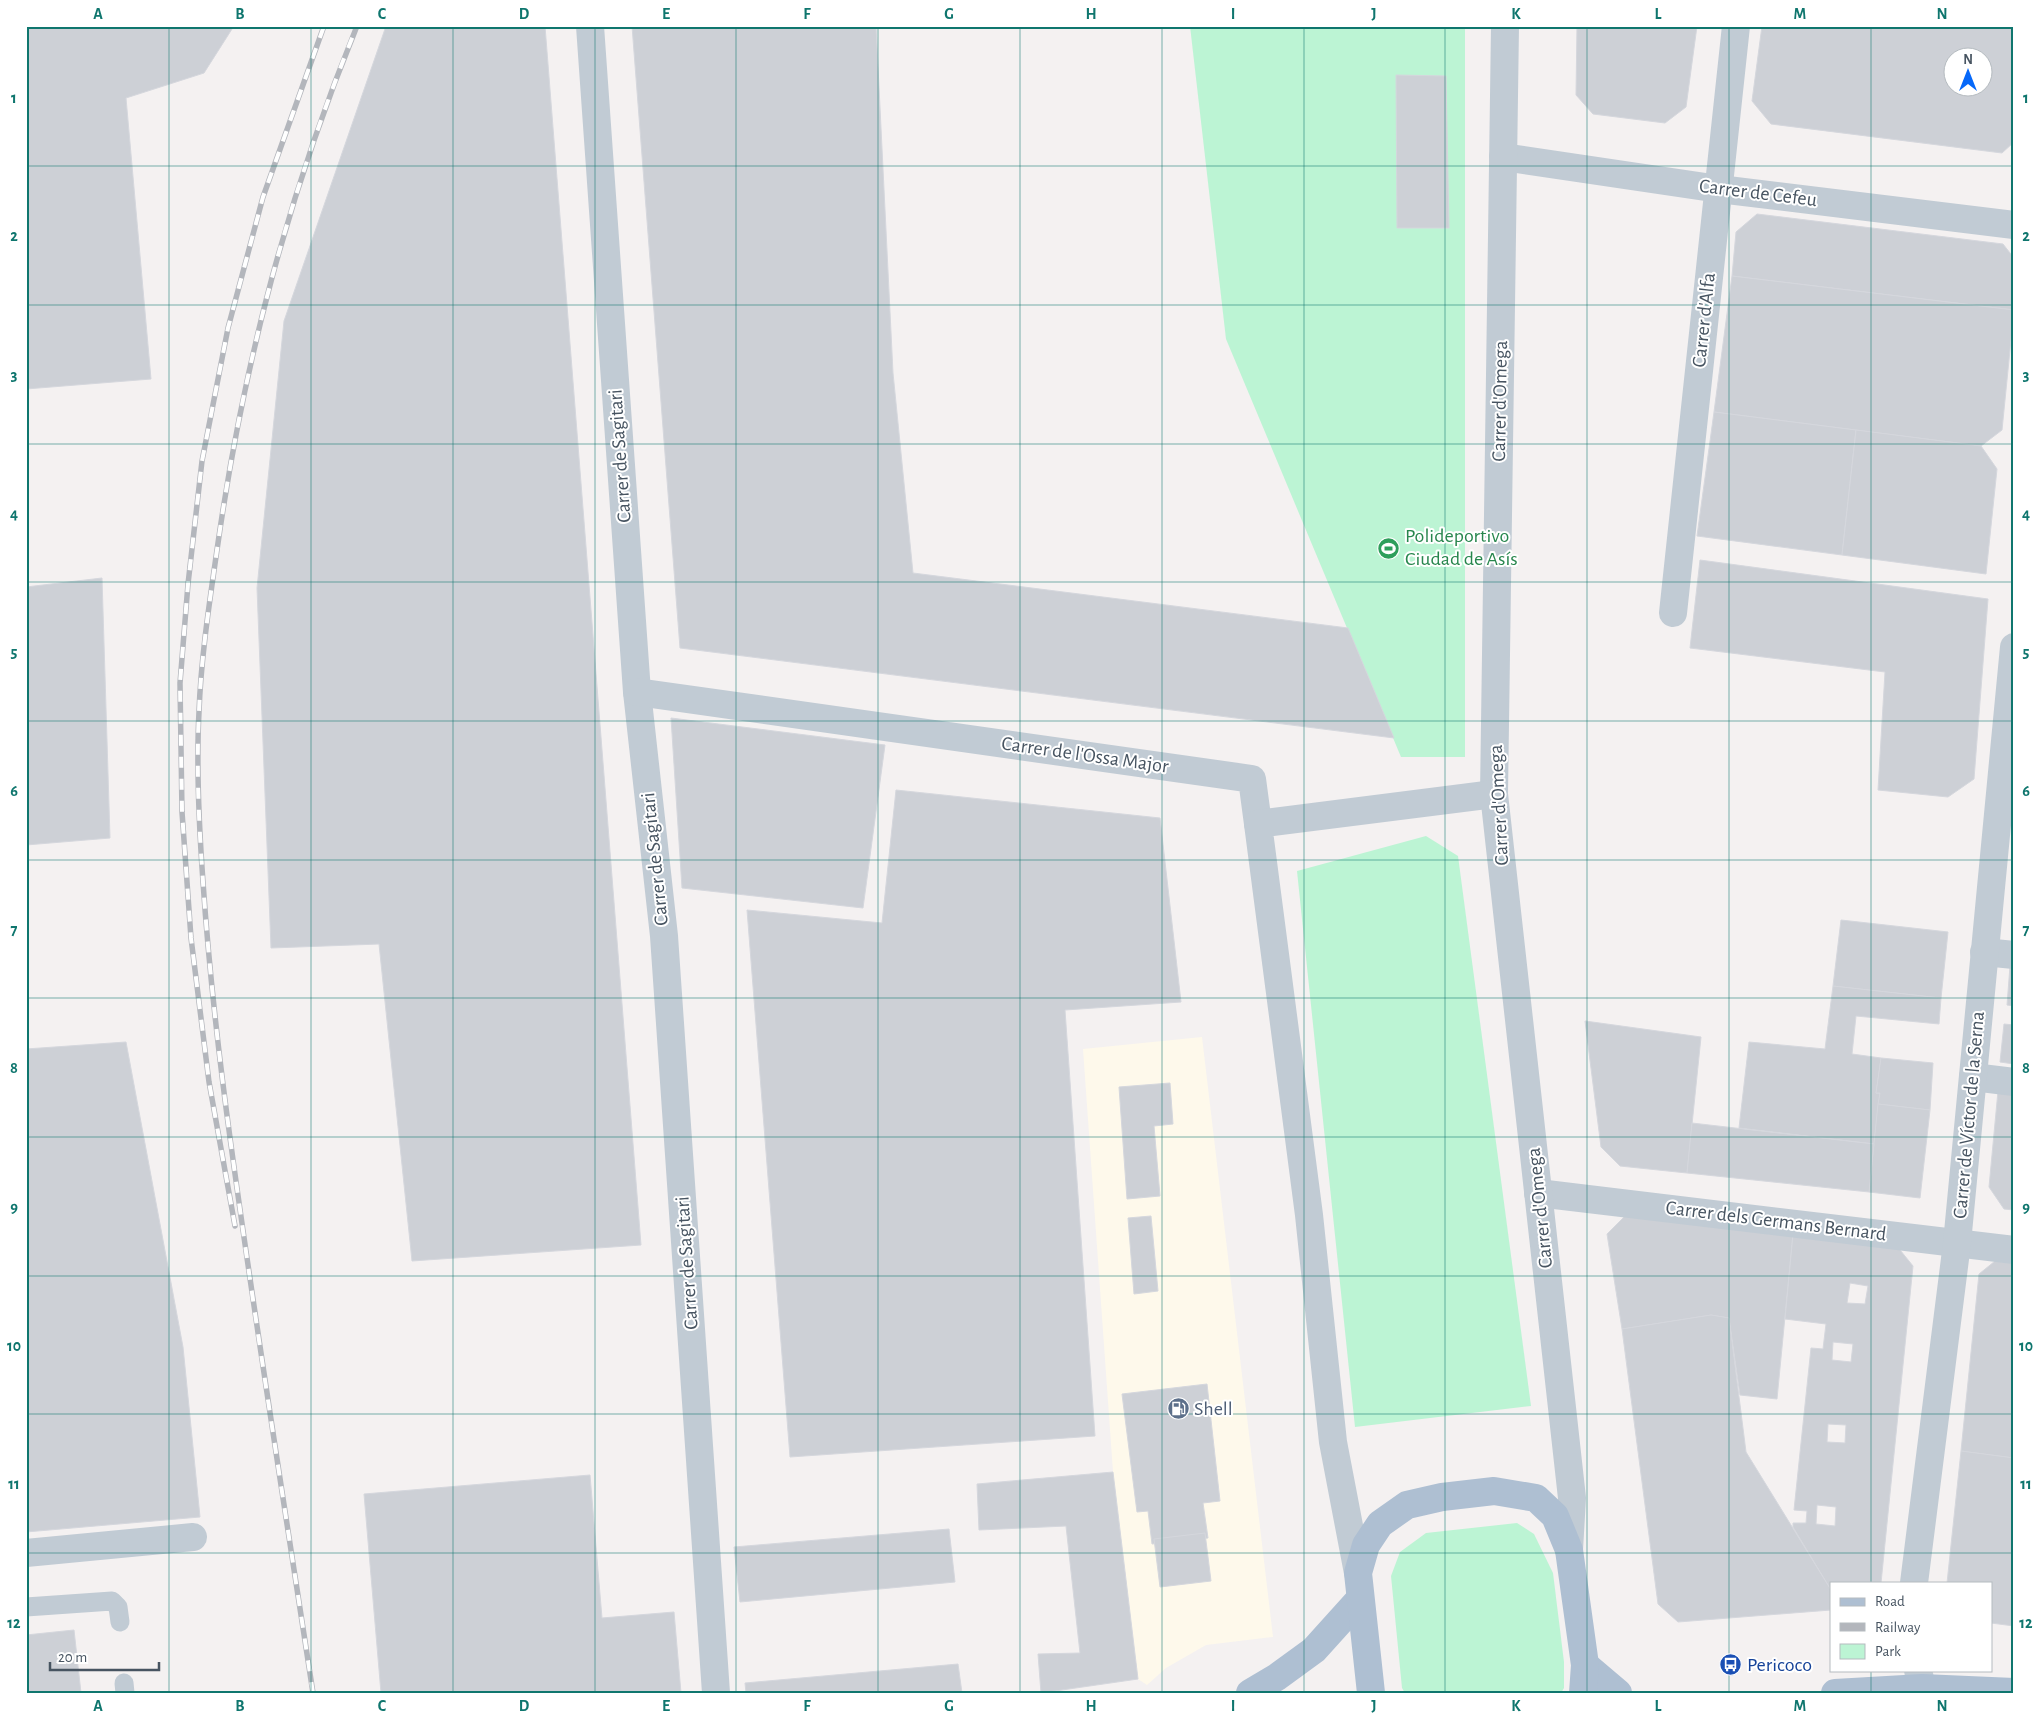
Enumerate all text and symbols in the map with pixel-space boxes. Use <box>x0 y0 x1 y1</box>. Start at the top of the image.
text: A <box>93 6 103 22</box>
text: B <box>235 6 245 22</box>
text: C <box>378 6 387 22</box>
text: D <box>519 6 530 22</box>
text: E <box>662 6 670 22</box>
text: F <box>803 6 811 22</box>
text: G <box>944 6 954 22</box>
text: H <box>1085 6 1097 22</box>
text: I <box>1231 6 1235 22</box>
text: J <box>1371 6 1377 22</box>
text: K <box>1511 6 1521 22</box>
text: L <box>1655 6 1662 22</box>
text: M <box>1794 6 1806 22</box>
text: N <box>1936 6 1948 22</box>
north arrow <box>1942 48 1992 98</box>
text: N <box>1963 53 1973 67</box>
text: 1 <box>11 90 17 106</box>
text: 1 <box>2023 90 2029 106</box>
street label: Carrer de Cefeu <box>1698 176 1818 210</box>
text: 2 <box>10 228 18 244</box>
text: 2 <box>2022 228 2030 244</box>
street label: Carrer d'Alfa <box>1689 272 1719 368</box>
street label: Carrer d'Omega <box>1489 340 1511 462</box>
text: 3 <box>11 367 18 383</box>
text: 3 <box>2023 367 2030 383</box>
street label: Carrer de Sagitari <box>605 389 635 523</box>
text: 4 <box>10 506 18 522</box>
text: 4 <box>2022 506 2030 522</box>
place label: Polideportivo Ciudad de Asís <box>1405 526 1518 569</box>
sports icon: Polideportivo Ciudad de Asís <box>1377 536 1401 560</box>
text: 5 <box>11 644 18 660</box>
text: 5 <box>2023 644 2030 660</box>
street label: Carrer de l'Ossa Major <box>1000 733 1170 777</box>
street label: Carrer d'Omega <box>1486 744 1512 866</box>
text: 6 <box>10 783 18 799</box>
text: 6 <box>2022 783 2030 799</box>
street label: Carrer de Sagitari <box>638 791 672 927</box>
text: 7 <box>11 922 18 938</box>
text: 7 <box>2023 922 2030 938</box>
street label: Carrer de Víctor de la Serna <box>1950 1010 1988 1220</box>
text: 8 <box>10 1060 18 1076</box>
text: 8 <box>2022 1060 2030 1076</box>
street label: Carrer d'Omega <box>1524 1147 1556 1269</box>
street label: Carrer de Sagitari <box>672 1196 702 1330</box>
street label: Carrer dels Germans Bernard <box>1664 1198 1888 1244</box>
text: 9 <box>10 1199 18 1215</box>
text: 9 <box>2022 1199 2030 1215</box>
text: 10 <box>7 1338 21 1354</box>
text: 10 <box>2019 1338 2033 1354</box>
fuel station icon: Shell <box>1166 1397 1190 1421</box>
place label: Shell <box>1194 1399 1233 1419</box>
text: 11 <box>8 1476 20 1492</box>
text: 11 <box>2020 1476 2032 1492</box>
legend <box>1830 1582 1992 1672</box>
text: Road <box>1875 1594 1905 1609</box>
text: 12 <box>7 1615 21 1631</box>
text: 12 <box>2019 1615 2033 1631</box>
text: Railway <box>1875 1620 1921 1635</box>
scale bar <box>50 1639 159 1671</box>
text: Park <box>1875 1644 1901 1659</box>
text: 20 m <box>58 1650 87 1665</box>
bus stop icon: Pericoco <box>1719 1653 1743 1677</box>
place label: Pericoco <box>1747 1655 1812 1675</box>
text: A <box>93 1698 103 1714</box>
text: B <box>235 1698 245 1714</box>
text: C <box>378 1698 387 1714</box>
text: D <box>519 1698 530 1714</box>
text: E <box>662 1698 670 1714</box>
text: F <box>803 1698 811 1714</box>
text: G <box>944 1698 954 1714</box>
text: H <box>1085 1698 1097 1714</box>
text: I <box>1231 1698 1235 1714</box>
text: J <box>1371 1698 1377 1714</box>
text: K <box>1511 1698 1521 1714</box>
text: L <box>1655 1698 1662 1714</box>
text: M <box>1794 1698 1806 1714</box>
text: N <box>1936 1698 1948 1714</box>

